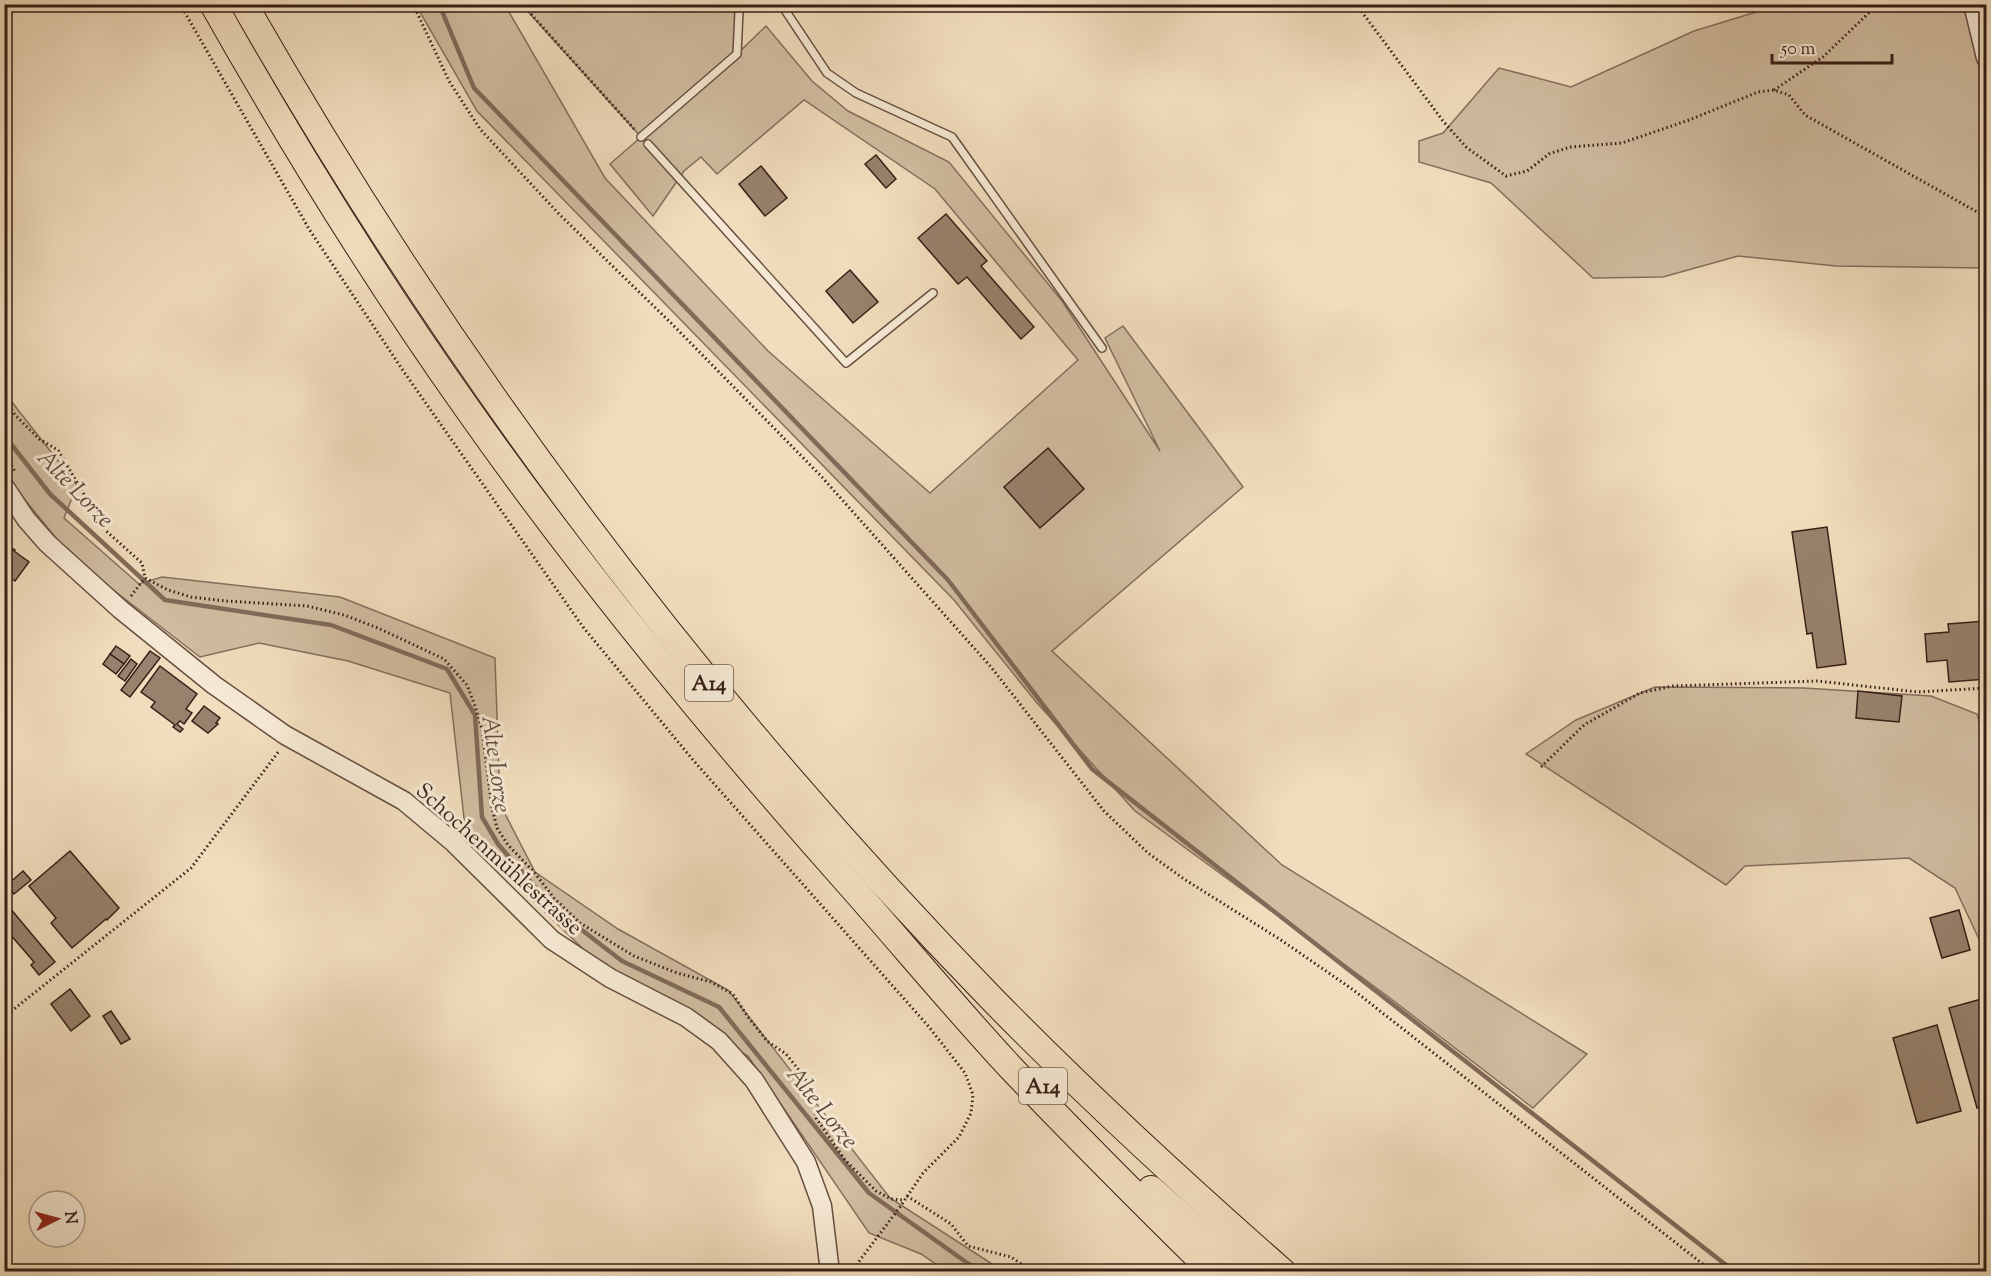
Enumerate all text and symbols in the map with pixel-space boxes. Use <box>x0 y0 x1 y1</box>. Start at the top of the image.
scale bar <box>1772 27 1892 65</box>
text: 50 m <box>1780 37 1816 63</box>
water label: Alte Lorze <box>28 442 121 536</box>
road number: A14 <box>685 665 733 701</box>
water label: Alte Lorze <box>471 713 519 815</box>
street label: Schochenmühlestrasse <box>407 776 589 944</box>
water label: Alte Lorze <box>777 1059 865 1157</box>
road number: A14 <box>1019 1068 1067 1104</box>
north arrow <box>27 1189 87 1249</box>
text: N <box>57 1210 82 1225</box>

